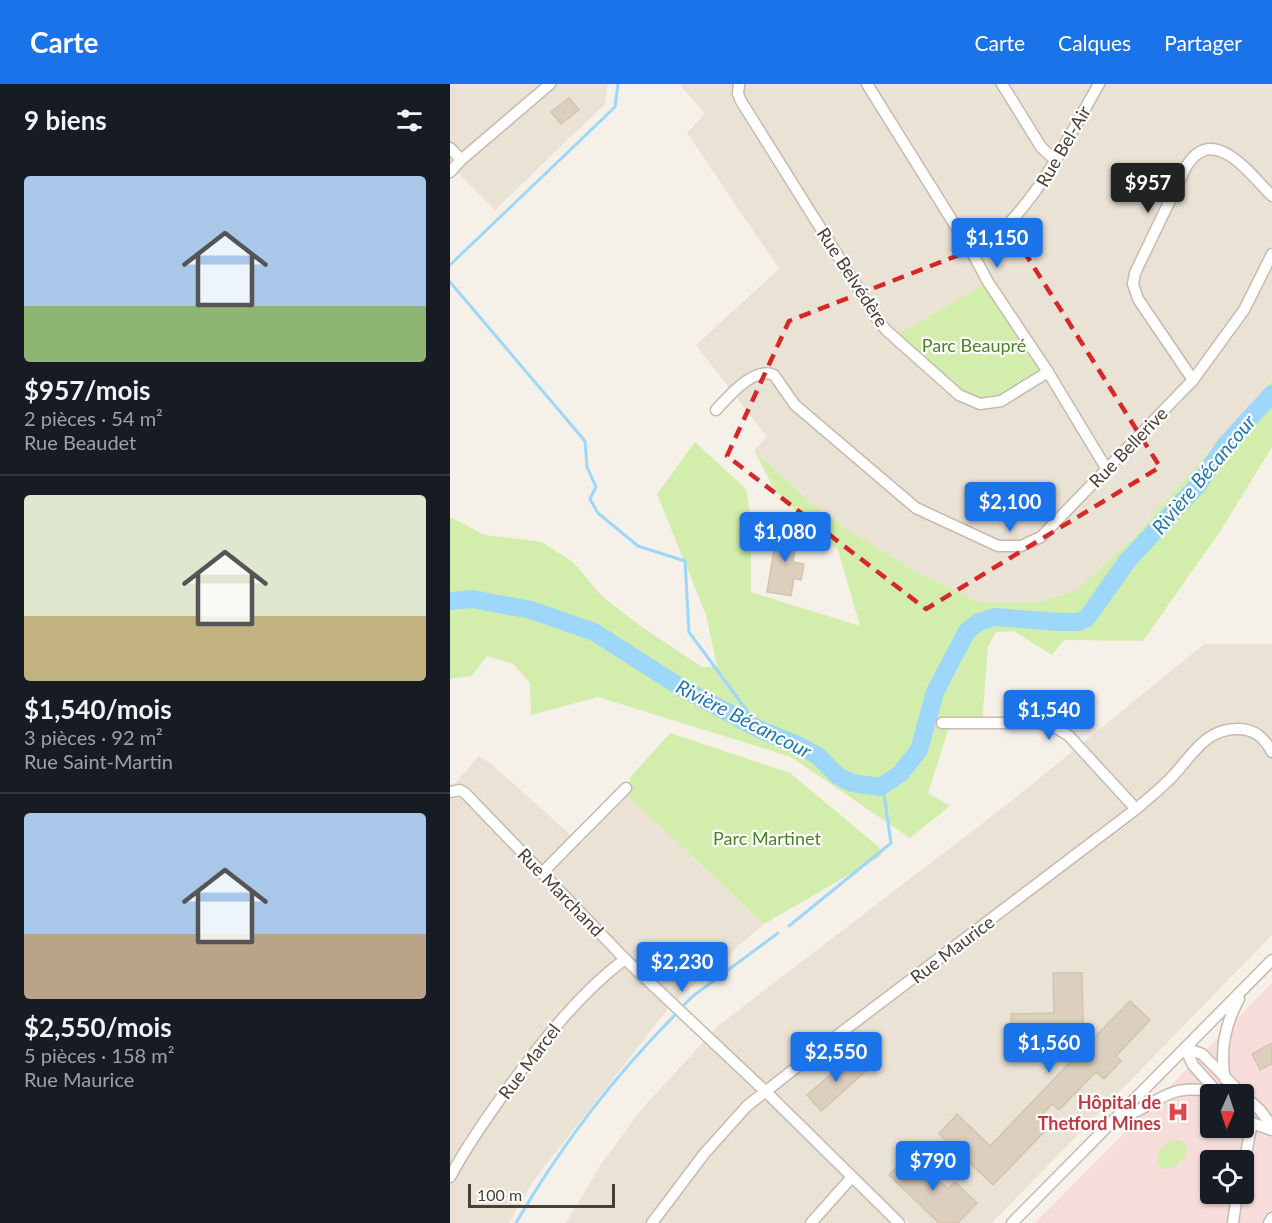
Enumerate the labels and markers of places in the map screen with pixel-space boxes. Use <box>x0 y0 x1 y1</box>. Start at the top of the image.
pin: $957 <box>1112 163 1184 214</box>
pin: $1,150 <box>948 218 1046 269</box>
pin: $2,100 <box>961 482 1059 533</box>
pin: $1,080 <box>736 512 834 563</box>
pin: $1,540 <box>1000 690 1098 741</box>
pin: $2,230 <box>633 942 731 993</box>
pin: $1,560 <box>1000 1023 1098 1074</box>
pin: $2,550 <box>787 1032 885 1083</box>
place label: Hôpital de Thetford Mines <box>1038 1091 1161 1134</box>
hospital icon: Hôpital de Thetford Mines <box>1166 1100 1190 1124</box>
pin: $790 <box>897 1141 969 1192</box>

